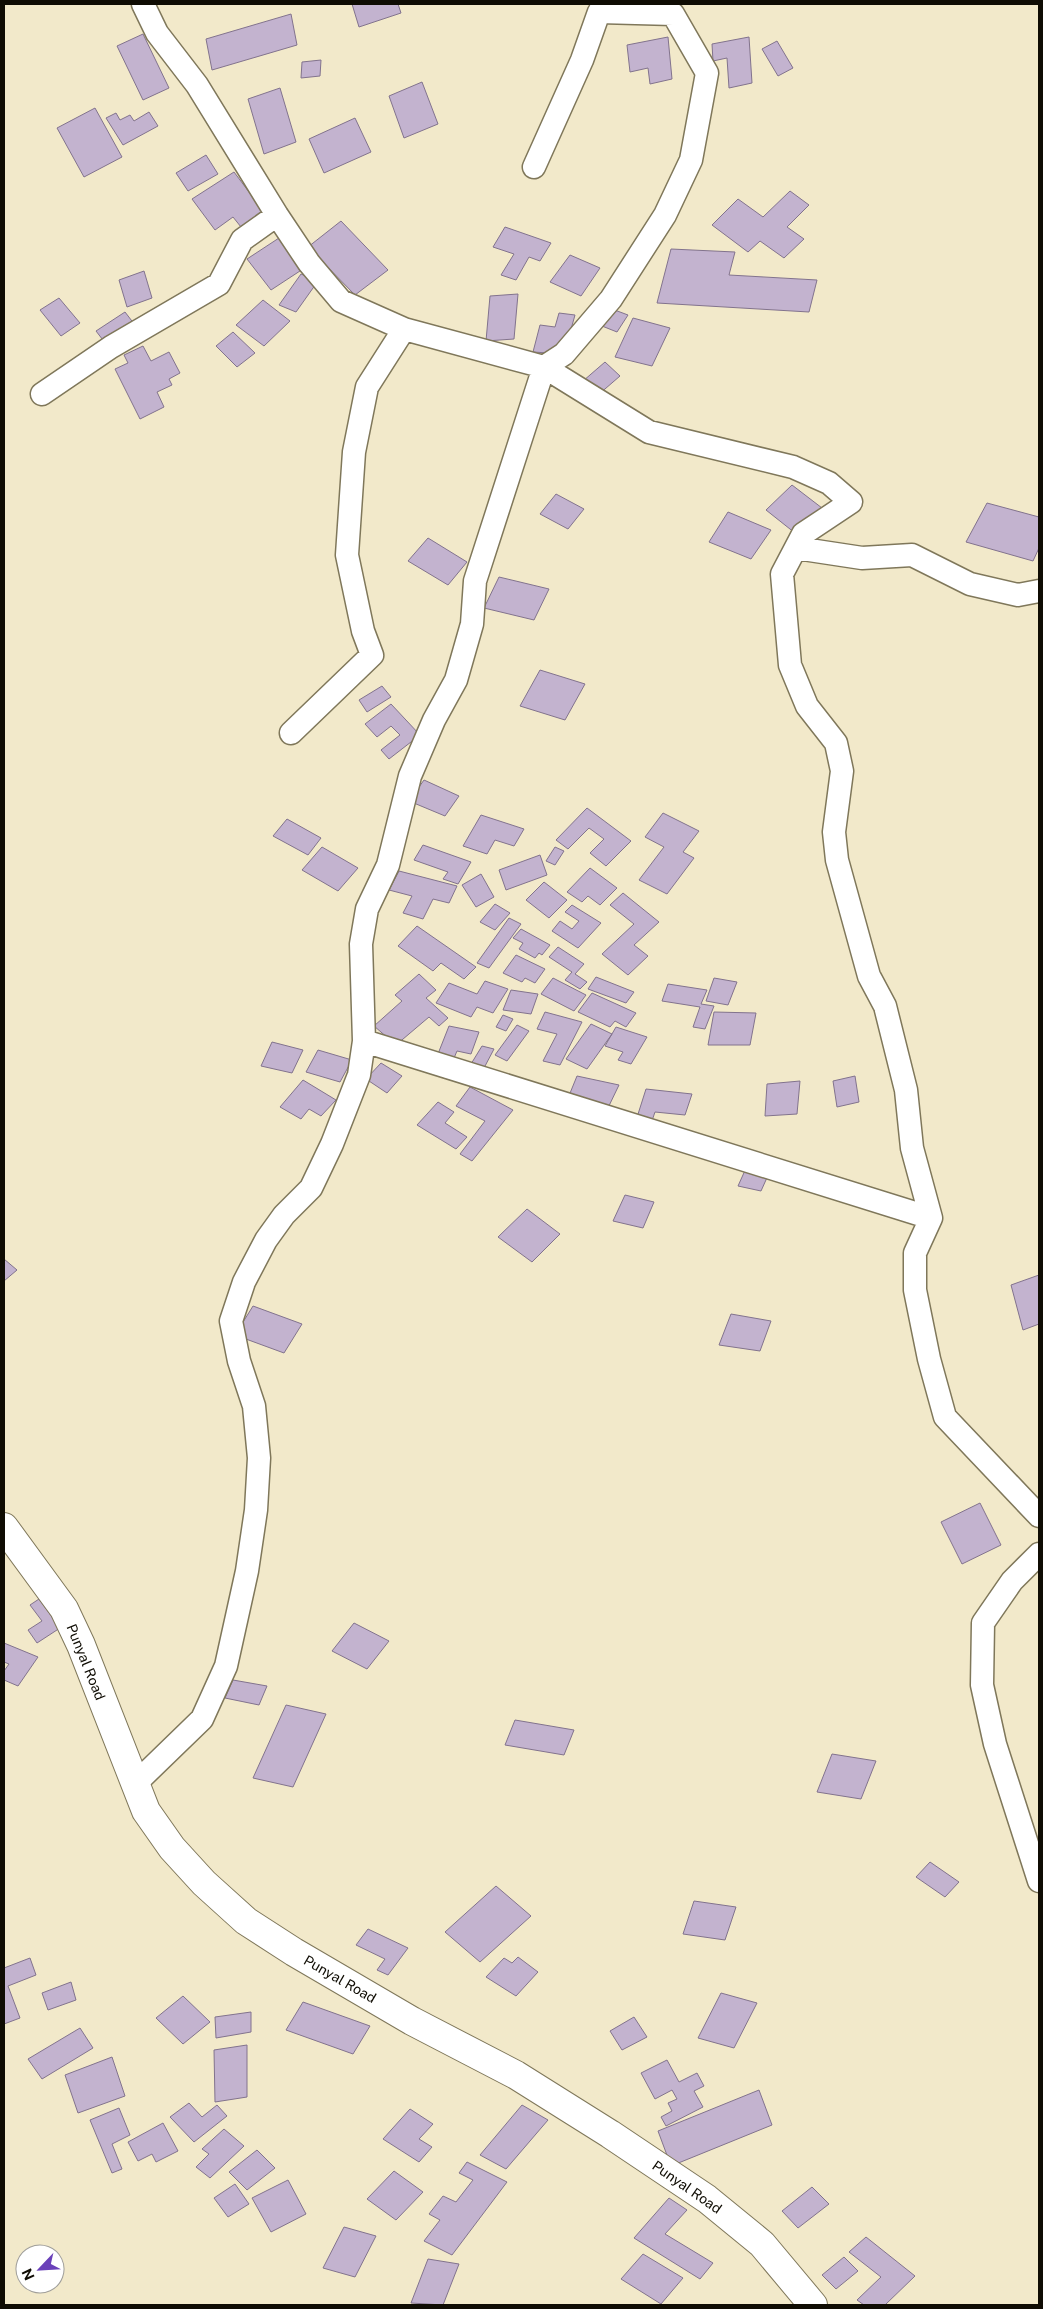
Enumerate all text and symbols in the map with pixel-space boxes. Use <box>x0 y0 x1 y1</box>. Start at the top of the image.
street label: Punyal Road <box>63 1622 109 1702</box>
street label: Punyal Road <box>301 1952 379 2006</box>
street label: Punyal Road <box>649 2157 725 2217</box>
north arrow <box>15 2244 65 2294</box>
text: N <box>19 2266 38 2283</box>

